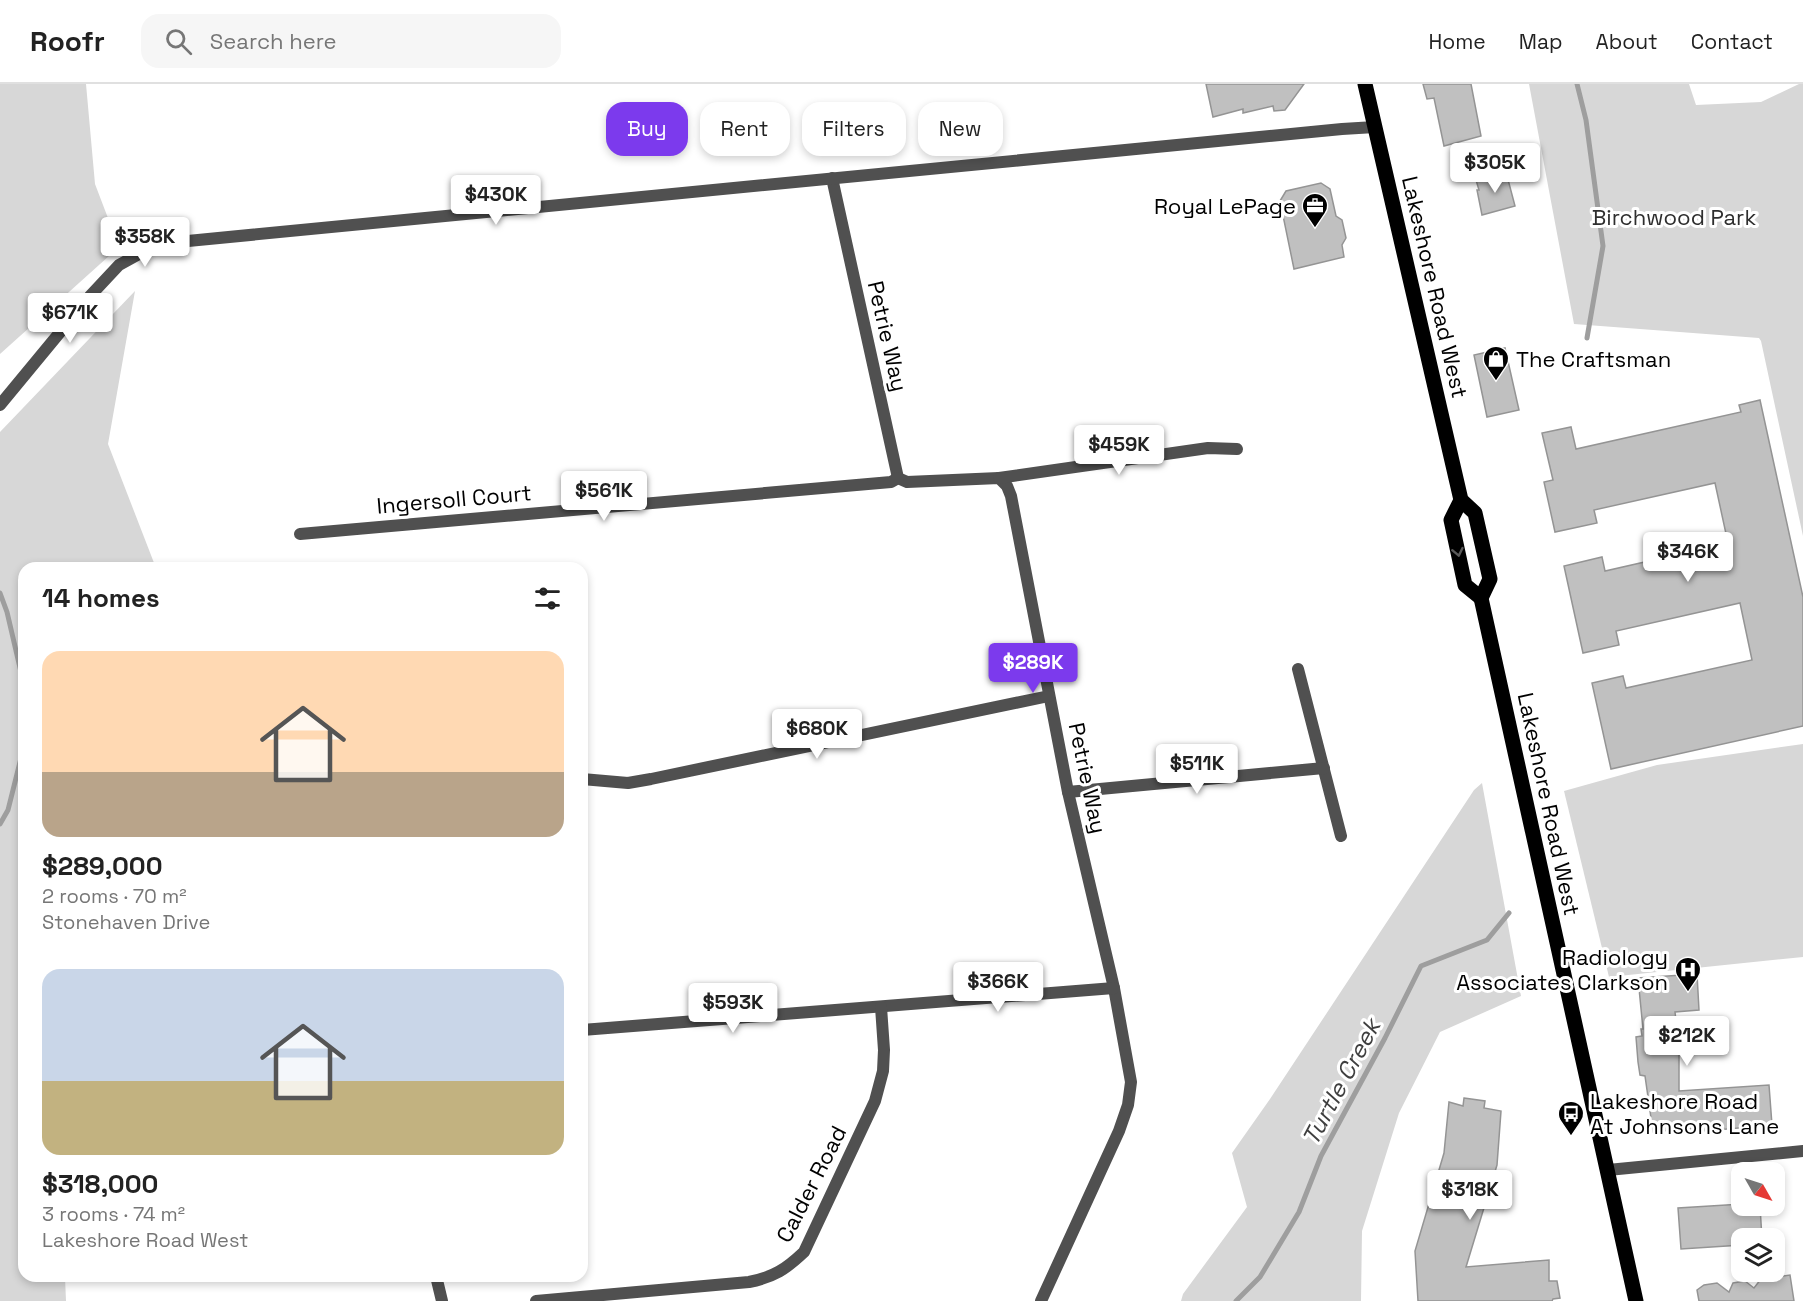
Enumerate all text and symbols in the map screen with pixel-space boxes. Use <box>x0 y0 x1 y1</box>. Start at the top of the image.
search box <box>141 14 561 68</box>
text: Roofr <box>30 23 105 59</box>
icon: search <box>162 25 195 58</box>
text: Search here <box>210 27 337 55</box>
text: Home <box>1428 28 1486 55</box>
text: Map <box>1519 28 1563 55</box>
text: About <box>1596 28 1658 55</box>
text: Contact <box>1691 28 1773 55</box>
chip: Buy <box>606 102 688 156</box>
chip: Rent <box>700 102 790 156</box>
chip: Filters <box>802 102 906 156</box>
chip: New <box>918 102 1003 156</box>
pin: $305K <box>1453 143 1537 194</box>
text: $305K <box>1464 149 1526 175</box>
street label: Lakeshore Road West <box>1396 173 1474 401</box>
pin: $430K <box>454 175 538 226</box>
text: $430K <box>465 181 527 207</box>
office icon: Royal LePage <box>1300 191 1330 229</box>
place label: Royal LePage <box>1154 192 1296 220</box>
park label: Birchwood Park <box>1592 203 1756 231</box>
pin: $358K <box>103 217 187 268</box>
text: $358K <box>115 223 175 249</box>
street label: Petrie Way <box>862 278 914 394</box>
pin: $671K <box>28 293 112 344</box>
text: $671K <box>42 299 98 325</box>
shop icon: The Craftsman <box>1481 344 1511 382</box>
place label: The Craftsman <box>1516 345 1671 373</box>
pin: $459K <box>1077 425 1161 476</box>
text: $459K <box>1088 431 1150 457</box>
pin: $561K <box>562 471 646 522</box>
text: $561K <box>575 477 633 503</box>
street label: Ingersoll Court <box>375 478 533 520</box>
pin: $346K <box>1646 532 1730 583</box>
text: $346K <box>1657 538 1719 564</box>
one-way arrow <box>1450 547 1463 557</box>
text: 14 homes <box>42 581 160 615</box>
icon: filters <box>531 582 564 615</box>
pin: $289K <box>991 643 1075 694</box>
text: $289K <box>1003 649 1063 675</box>
icon: home <box>249 690 357 798</box>
street label: Lakeshore Road West <box>1512 690 1586 918</box>
pin: $680K <box>775 709 859 760</box>
text: $680K <box>786 715 848 741</box>
street label: Petrie Way <box>1063 720 1113 836</box>
pin: $511K <box>1155 744 1239 795</box>
text: $511K <box>1170 750 1224 776</box>
text: $289,000 <box>42 849 162 883</box>
text: 2 rooms · 70 m² <box>42 883 186 909</box>
text: Stonehaven Drive <box>42 909 210 935</box>
place label: Radiology Associates Clarkson <box>1456 943 1668 996</box>
hospital icon: Radiology Associates Clarkson <box>1673 955 1703 993</box>
pin: $366K <box>956 962 1040 1013</box>
text: $366K <box>967 968 1029 994</box>
pin: $593K <box>691 983 775 1034</box>
text: $593K <box>702 989 764 1015</box>
icon: home <box>249 1008 357 1116</box>
water label: Turtle Creek <box>1295 1011 1389 1150</box>
pin: $212K <box>1645 1016 1729 1067</box>
text: $212K <box>1658 1022 1716 1048</box>
place label: Lakeshore Road At Johnsons Lane <box>1590 1087 1779 1140</box>
bus stop icon: Lakeshore Road At Johnsons Lane <box>1556 1099 1586 1137</box>
street label: Calder Road <box>770 1121 852 1247</box>
north arrow <box>1731 1162 1785 1216</box>
map controls <box>1731 1162 1785 1282</box>
text: $318,000 <box>42 1167 158 1201</box>
pin: $318K <box>1428 1170 1512 1221</box>
text: $318K <box>1441 1176 1499 1202</box>
text: 3 rooms · 74 m² <box>42 1201 185 1227</box>
text: Lakeshore Road West <box>42 1227 248 1253</box>
button: layers <box>1731 1228 1785 1282</box>

